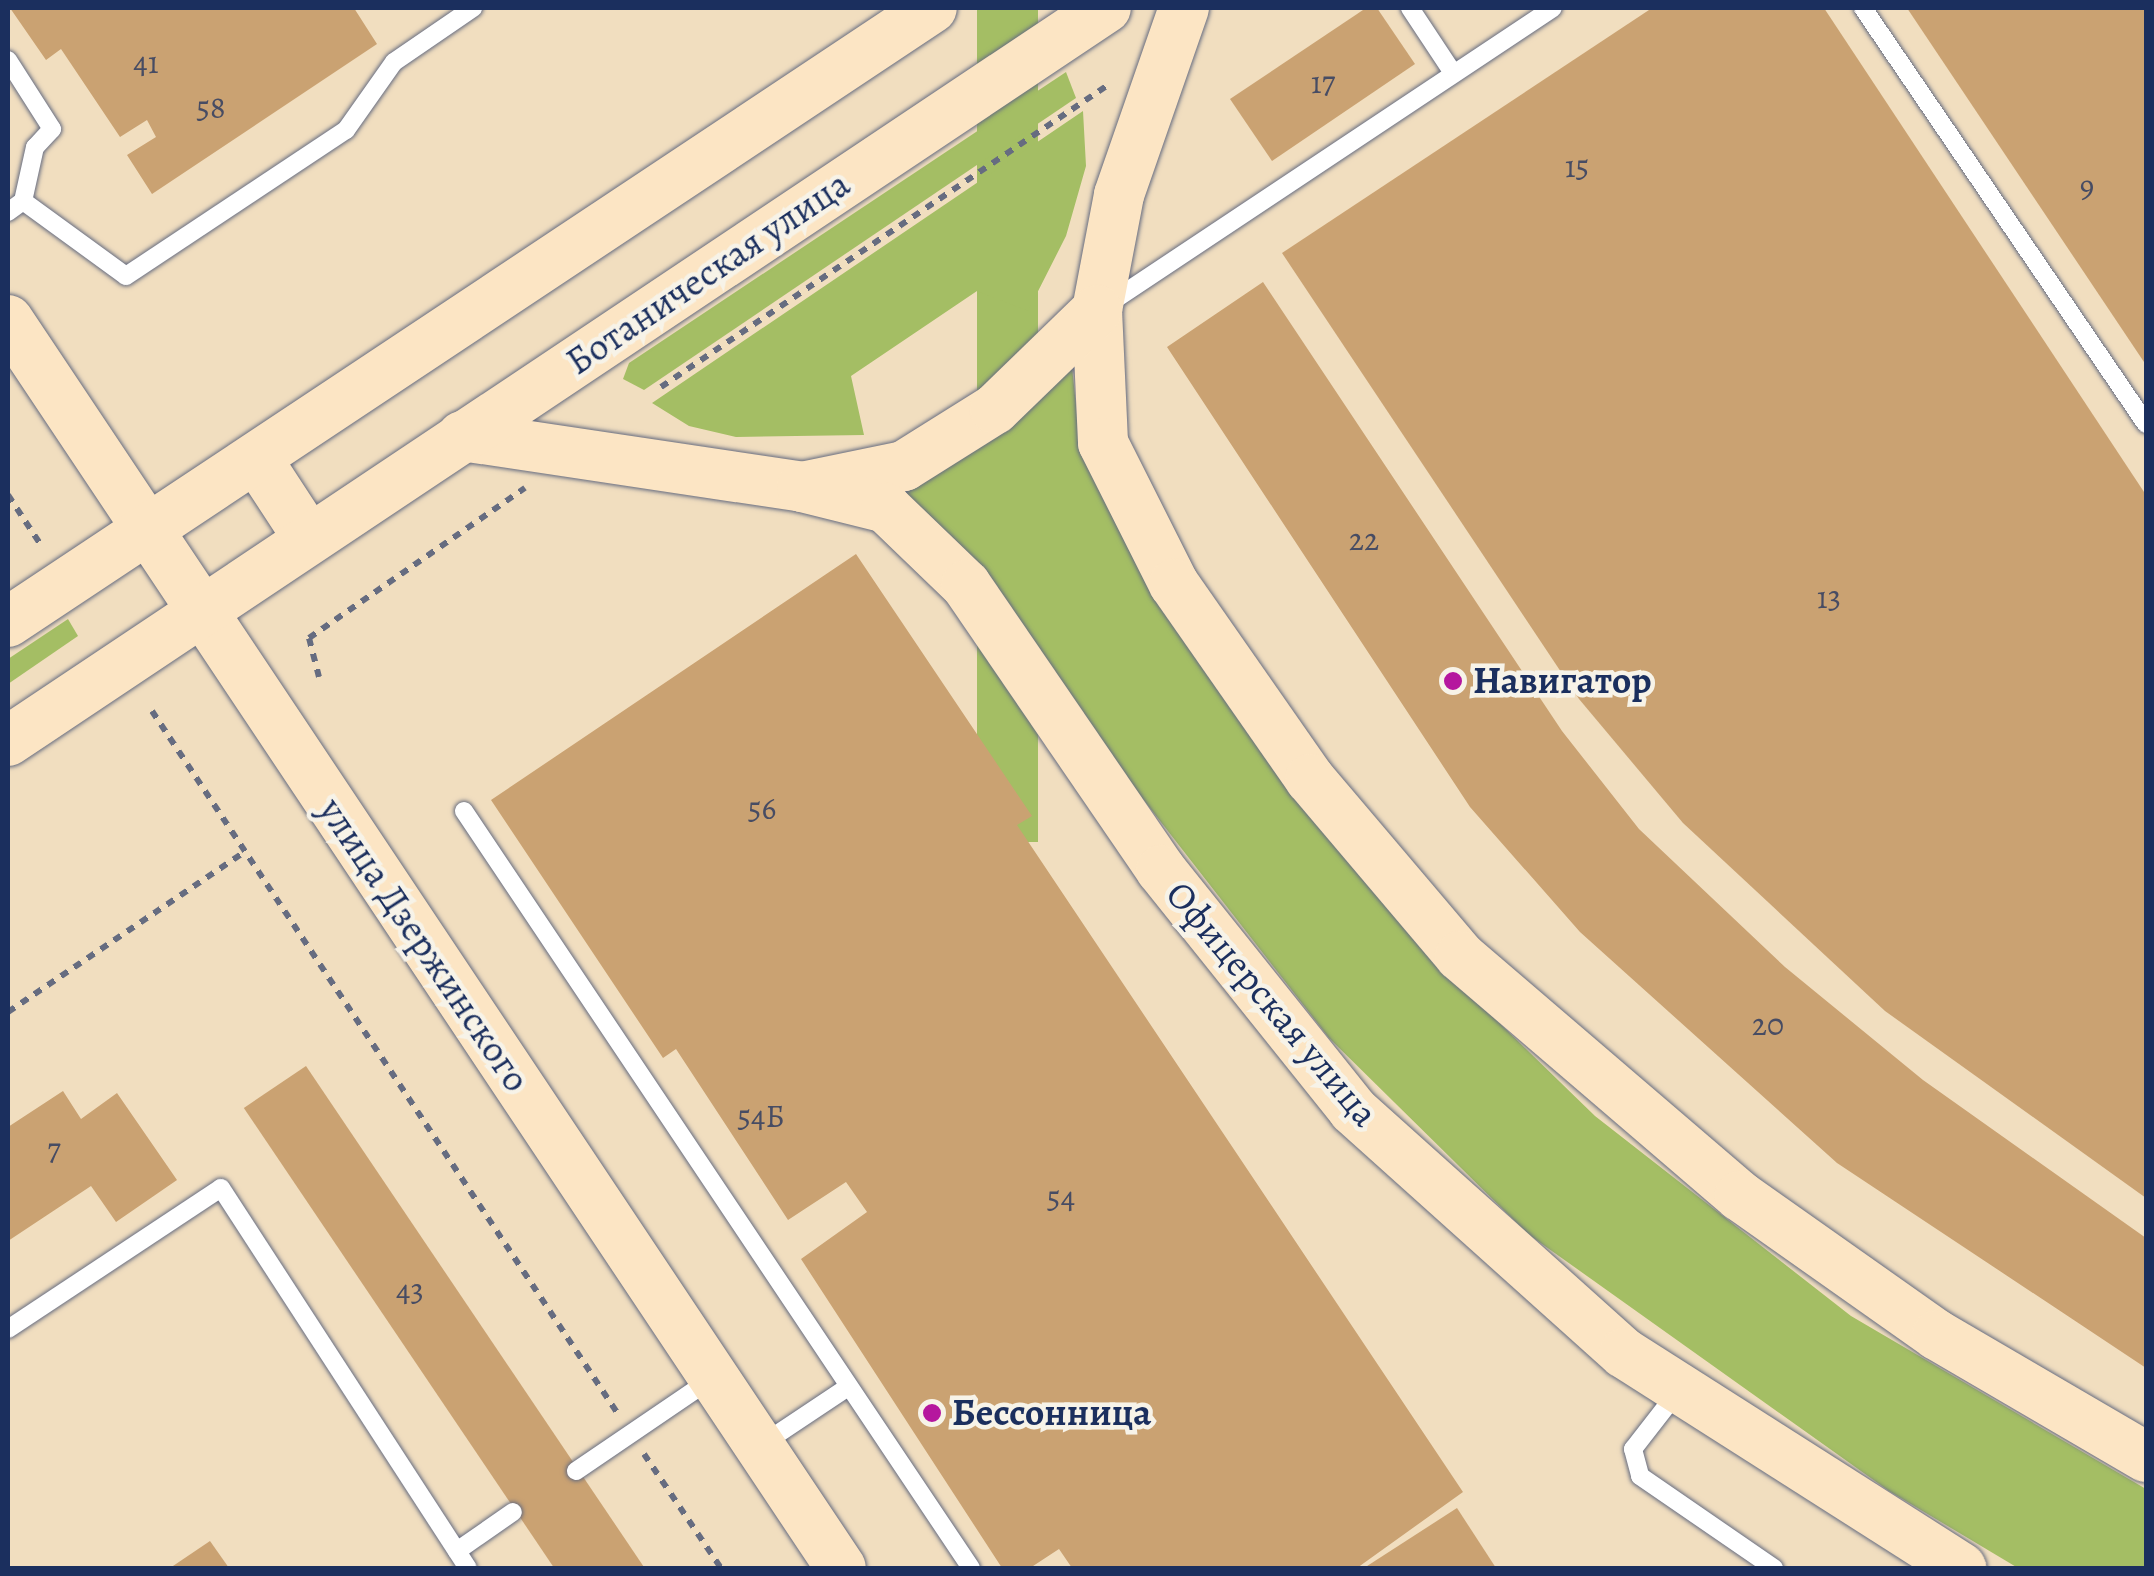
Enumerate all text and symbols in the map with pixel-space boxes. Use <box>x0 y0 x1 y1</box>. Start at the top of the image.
house number: 41 <box>133 43 159 81</box>
house number: 17 <box>1311 63 1335 101</box>
house number: 58 <box>196 88 226 126</box>
house number: 15 <box>1565 147 1589 185</box>
street label: Ботаническая улица <box>558 161 858 385</box>
house number: 9 <box>2080 167 2094 205</box>
house number: 22 <box>1349 520 1379 558</box>
house number: 13 <box>1817 578 1841 616</box>
place label: Навигатор <box>1473 658 1652 704</box>
marker: Навигатор <box>1442 670 1464 692</box>
house number: 56 <box>748 789 776 827</box>
street label: улица Дзержинского <box>309 790 539 1100</box>
street label: Офицерская улица <box>1156 872 1388 1136</box>
house number: 20 <box>1752 1005 1784 1043</box>
house number: 54Б <box>737 1097 785 1135</box>
house number: 7 <box>47 1130 61 1168</box>
house number: 54 <box>1047 1178 1075 1216</box>
house number: 43 <box>396 1271 424 1309</box>
place label: Бессонница <box>952 1390 1151 1436</box>
marker: Бессонница <box>921 1402 943 1424</box>

